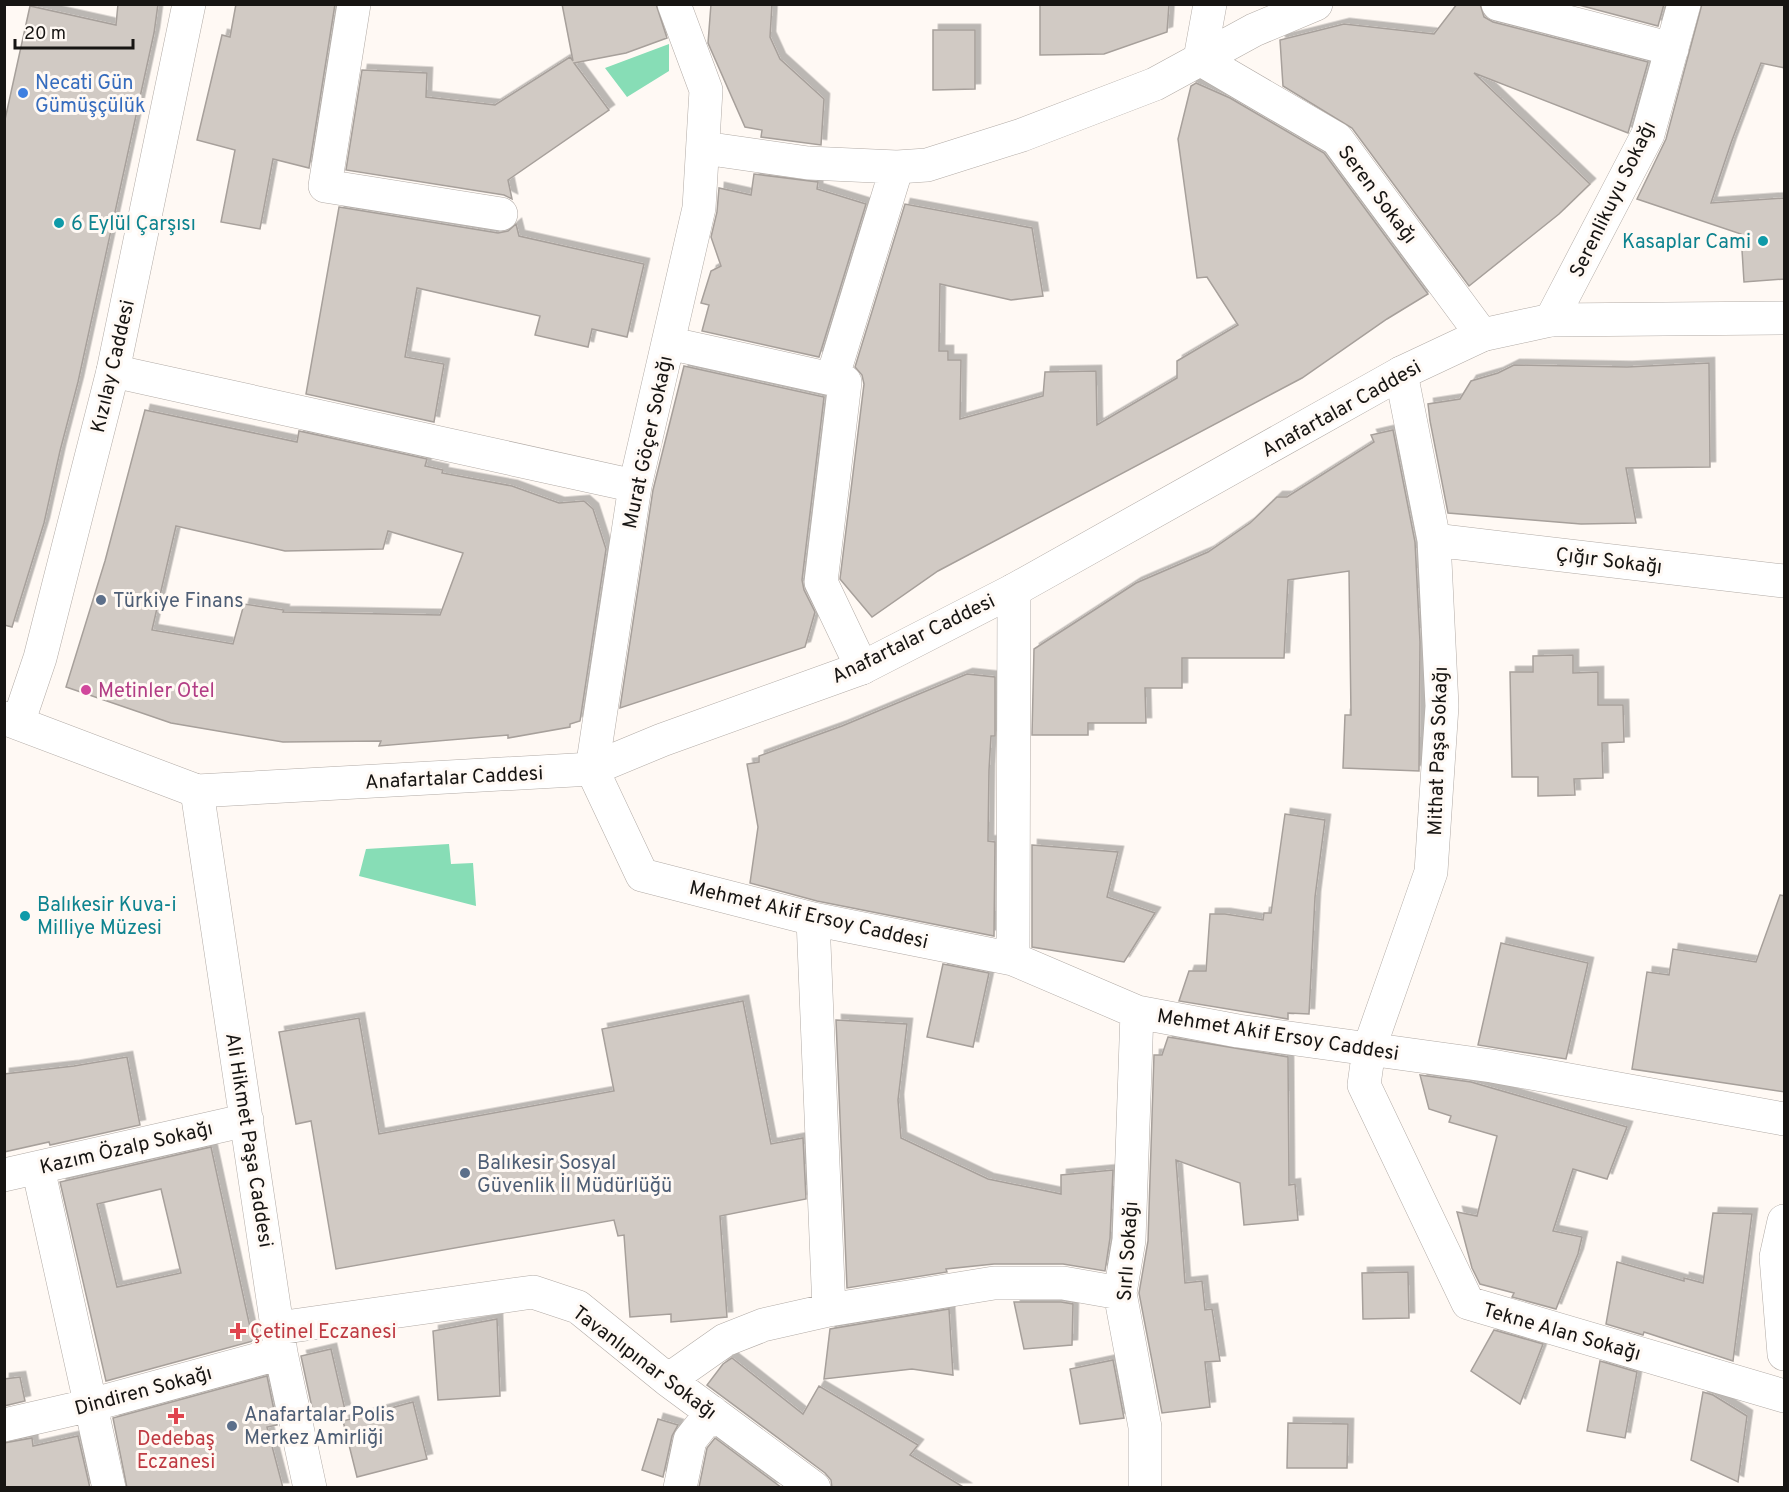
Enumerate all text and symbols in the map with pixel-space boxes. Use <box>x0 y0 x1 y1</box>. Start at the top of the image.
scale bar <box>15 12 134 50</box>
text: 20 m <box>24 23 66 46</box>
place label: Necati Gün Gümüşçülük <box>35 71 146 120</box>
marker: Necati Gün Gümüşçülük <box>16 86 30 100</box>
street label: Serenlikuyu Sokağı <box>1565 117 1663 282</box>
street label: Seren Sokağı <box>1331 141 1422 250</box>
place label: 6 Eylül Çarşısı <box>71 212 196 238</box>
marker: 6 Eylül Çarşısı <box>52 216 66 230</box>
place label: Kasaplar Cami <box>1622 230 1751 256</box>
marker: Kasaplar Cami <box>1756 234 1770 248</box>
street label: Kızılay Caddesi <box>86 297 142 436</box>
street label: Murat Göçer Sokağı <box>618 353 680 531</box>
street label: Anafartalar Caddesi <box>1258 355 1426 464</box>
street label: Çığır Sokağı <box>1554 543 1664 581</box>
place label: Türkiye Finans <box>113 589 244 615</box>
street label: Anafartalar Caddesi <box>828 589 1000 691</box>
marker: Türkiye Finans <box>94 593 108 607</box>
street label: Mithat Paşa Sokağı <box>1423 666 1455 836</box>
place label: Metinler Otel <box>98 679 215 705</box>
marker: Metinler Otel <box>79 683 93 697</box>
street label: Anafartalar Caddesi <box>364 761 544 797</box>
street label: Mehmet Akif Ersoy Caddesi <box>686 876 931 956</box>
place label: Balıkesir Kuva-i Milliye Müzesi <box>37 893 177 942</box>
marker: Balıkesir Kuva-i Milliye Müzesi <box>18 909 32 923</box>
street label: Mehmet Akif Ersoy Caddesi <box>1155 1004 1400 1068</box>
street label: Ali Hikmet Paşa Caddesi <box>218 1031 278 1249</box>
street label: Kazım Özalp Sokağı <box>37 1115 215 1181</box>
place label: Balıkesir Sosyal Güvenlik İl Müdürlüğü <box>477 1151 672 1200</box>
marker: Balıkesir Sosyal Güvenlik İl Müdürlüğü <box>458 1166 472 1180</box>
street label: Sırlı Sokağı <box>1113 1200 1145 1302</box>
street label: Tekne Alan Sokağı <box>1479 1298 1644 1368</box>
street label: Tavanlıpınar Sokağı <box>566 1301 721 1426</box>
place label: Çetinel Eczanesi <box>250 1320 397 1346</box>
marker: Çetinel Eczanesi <box>231 1324 245 1338</box>
street label: Dindiren Sokağı <box>72 1361 215 1423</box>
place label: Anafartalar Polis Merkez Amirliği <box>244 1403 395 1452</box>
marker: Dedebaş Eczanesi <box>169 1409 183 1423</box>
marker: Anafartalar Polis Merkez Amirliği <box>225 1419 239 1433</box>
place label: Dedebaş Eczanesi <box>137 1427 215 1476</box>

